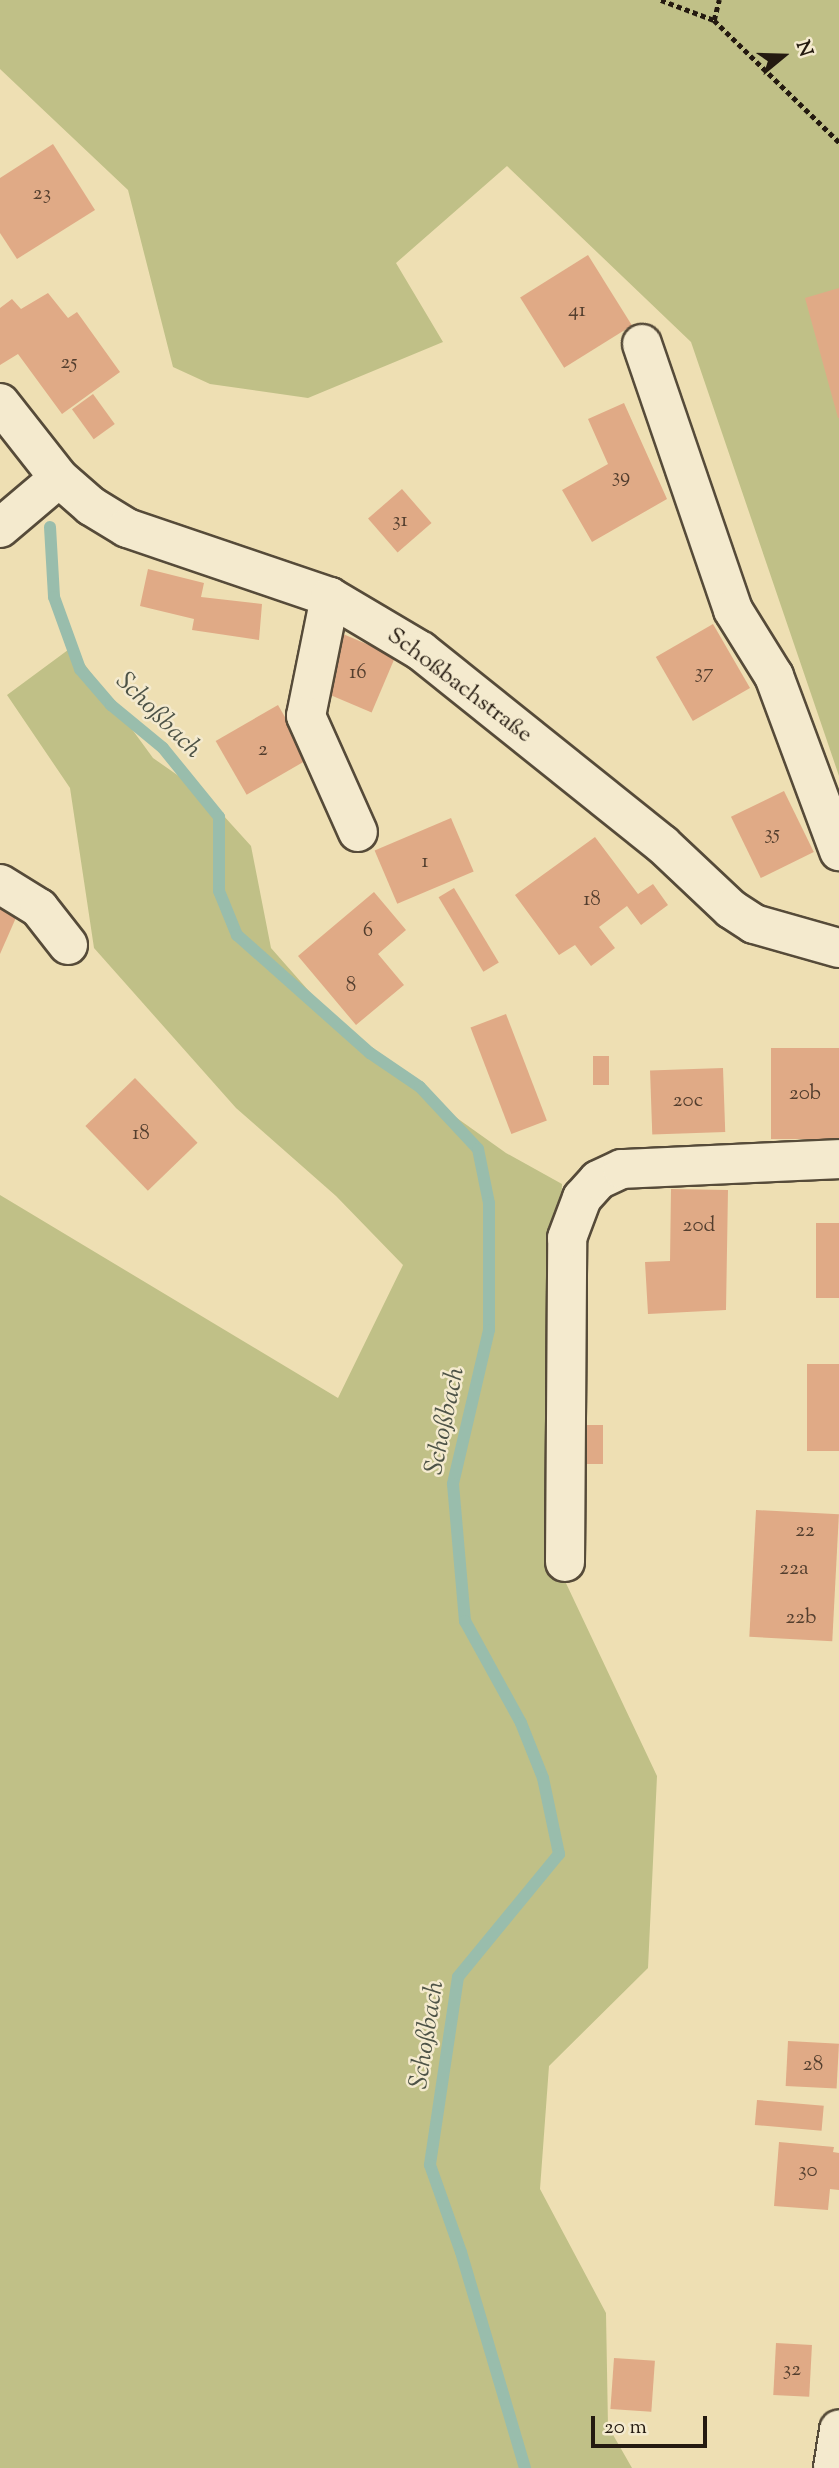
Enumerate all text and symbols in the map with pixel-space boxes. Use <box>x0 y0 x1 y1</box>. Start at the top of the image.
north arrow <box>748 21 818 91</box>
text: N <box>788 37 819 61</box>
house number: 23 <box>33 181 51 207</box>
house number: 41 <box>568 298 586 324</box>
house number: 25 <box>60 350 78 376</box>
house number: 39 <box>612 464 630 490</box>
house number: 31 <box>392 508 408 534</box>
street label: Schoßbachstraße <box>381 622 537 750</box>
house number: 16 <box>349 660 367 686</box>
house number: 37 <box>694 660 714 686</box>
water label: Schoßbach <box>108 666 208 766</box>
house number: 2 <box>258 737 268 763</box>
house number: 35 <box>764 821 780 847</box>
house number: 1 <box>421 849 429 875</box>
house number: 18 <box>583 887 601 913</box>
house number: 6 <box>363 918 373 944</box>
house number: 8 <box>346 973 356 999</box>
house number: 20b <box>789 1081 821 1107</box>
house number: 20c <box>673 1088 703 1114</box>
house number: 18 <box>132 1121 150 1147</box>
house number: 20d <box>683 1213 715 1239</box>
water label: Schoßbach <box>419 1365 473 1477</box>
house number: 22 <box>795 1518 815 1544</box>
house number: 22a <box>779 1556 809 1582</box>
house number: 22b <box>786 1605 816 1631</box>
water label: Schoßbach <box>404 1979 452 2091</box>
house number: 28 <box>803 2052 823 2078</box>
house number: 30 <box>798 2158 818 2184</box>
house number: 32 <box>783 2357 801 2383</box>
scale bar <box>594 2402 710 2446</box>
text: 20 m <box>604 2413 647 2443</box>

